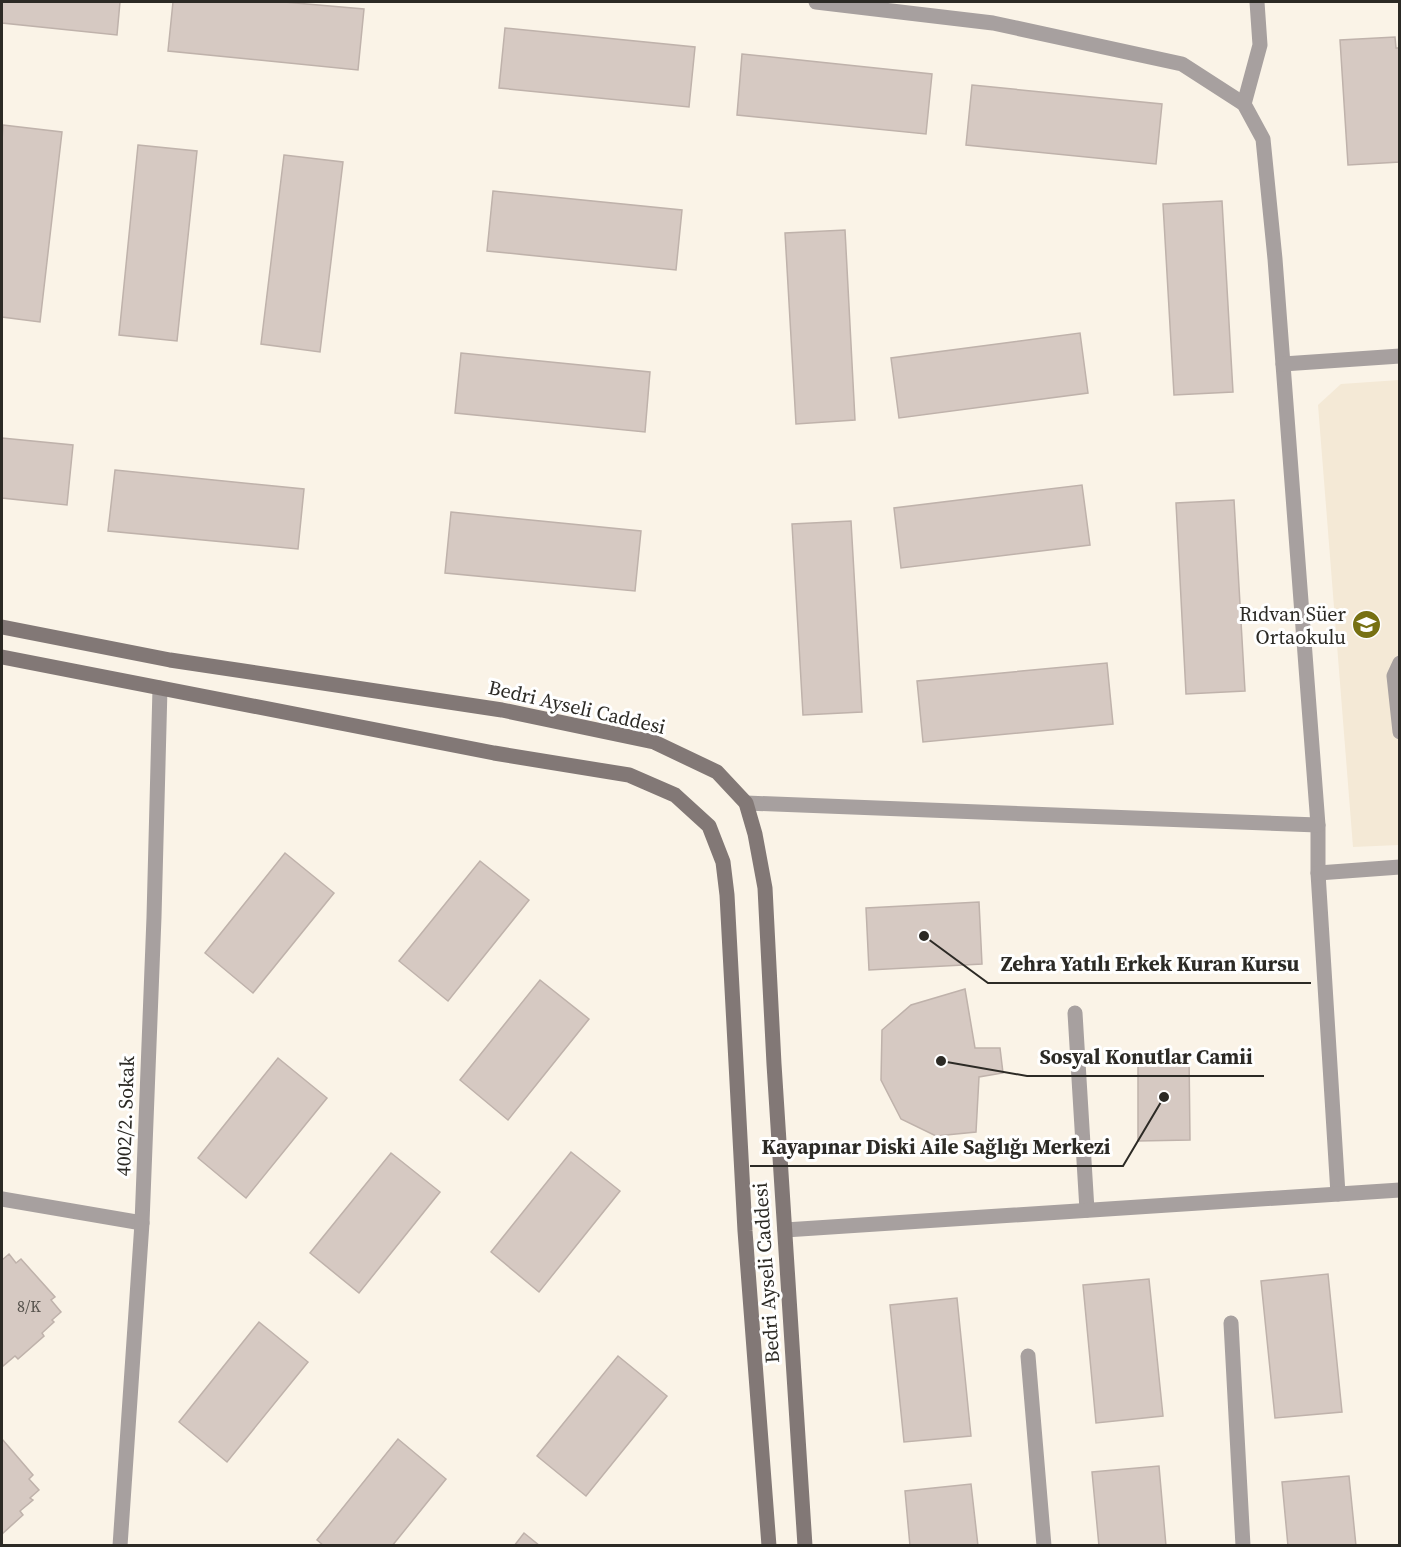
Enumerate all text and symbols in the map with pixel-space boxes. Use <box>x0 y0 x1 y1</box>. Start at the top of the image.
place label: Rıdvan Süer Ortaokulu <box>1239 600 1347 651</box>
school or university icon: Rıdvan Süer Ortaokulu <box>1351 609 1383 641</box>
street label: Bedri Ayseli Caddesi <box>486 673 668 741</box>
callout: Zehra Yatılı Erkek Kuran Kursu <box>988 944 1311 983</box>
text: Zehra Yatılı Erkek Kuran Kursu <box>1001 949 1300 978</box>
callout: Sosyal Konutlar Camii <box>1027 1037 1264 1076</box>
text: Sosyal Konutlar Camii <box>1039 1042 1253 1071</box>
street label: 4002/2. Sokak <box>109 1055 141 1177</box>
callout: Kayapınar Diski Aile Sağlığı Merkezi <box>750 1127 1123 1166</box>
text: Kayapınar Diski Aile Sağlığı Merkezi <box>761 1132 1111 1161</box>
street label: Bedri Ayseli Caddesi <box>746 1182 786 1364</box>
house number: 8/K <box>17 1295 41 1317</box>

